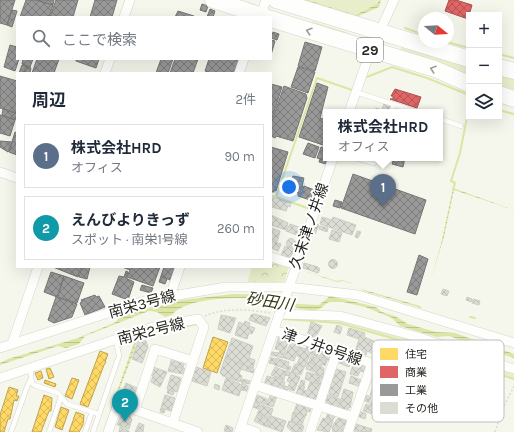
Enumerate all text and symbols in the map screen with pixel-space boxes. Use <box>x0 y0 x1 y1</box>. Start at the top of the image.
north arrow <box>418 12 454 48</box>
map controls <box>466 12 502 120</box>
button: + <box>466 12 502 48</box>
search box <box>16 16 272 60</box>
icon: search <box>30 27 52 49</box>
one-way arrow <box>305 27 312 35</box>
text: ここで検索 <box>62 31 137 49</box>
road number: 29 <box>357 38 383 62</box>
button: − <box>466 48 502 84</box>
one-way arrow <box>430 65 437 73</box>
button: layers <box>466 84 502 120</box>
text: 周辺 <box>32 90 66 110</box>
text: 2件 <box>235 92 256 107</box>
popup <box>323 109 443 161</box>
text: 株式会社HRD <box>338 118 428 136</box>
text: 株式会社HRD <box>71 139 162 157</box>
text: オフィス <box>338 139 389 154</box>
text: 1 <box>44 149 48 164</box>
text: 90 m <box>224 149 255 164</box>
text: オフィス <box>71 160 123 175</box>
pin: 1 <box>370 174 396 207</box>
your location <box>279 177 299 197</box>
street label: 久末津ノ井線 <box>286 181 332 271</box>
text: えんびよりきっず <box>71 211 190 229</box>
text: 2 <box>42 221 50 236</box>
text: 260 m <box>217 221 255 236</box>
text: スポット · 南栄1号線 <box>71 232 188 247</box>
street label: 南栄3号線 <box>106 286 178 322</box>
water label: 砂田川 <box>245 288 297 315</box>
street label: 南栄2号線 <box>115 314 187 348</box>
street label: 津ノ井9号線 <box>279 325 365 369</box>
legend <box>372 340 504 422</box>
text: 住宅 <box>405 348 427 361</box>
text: 商業 <box>405 366 427 379</box>
text: 工業 <box>405 384 427 397</box>
pin: 2 <box>112 389 138 422</box>
text: その他 <box>405 402 438 415</box>

